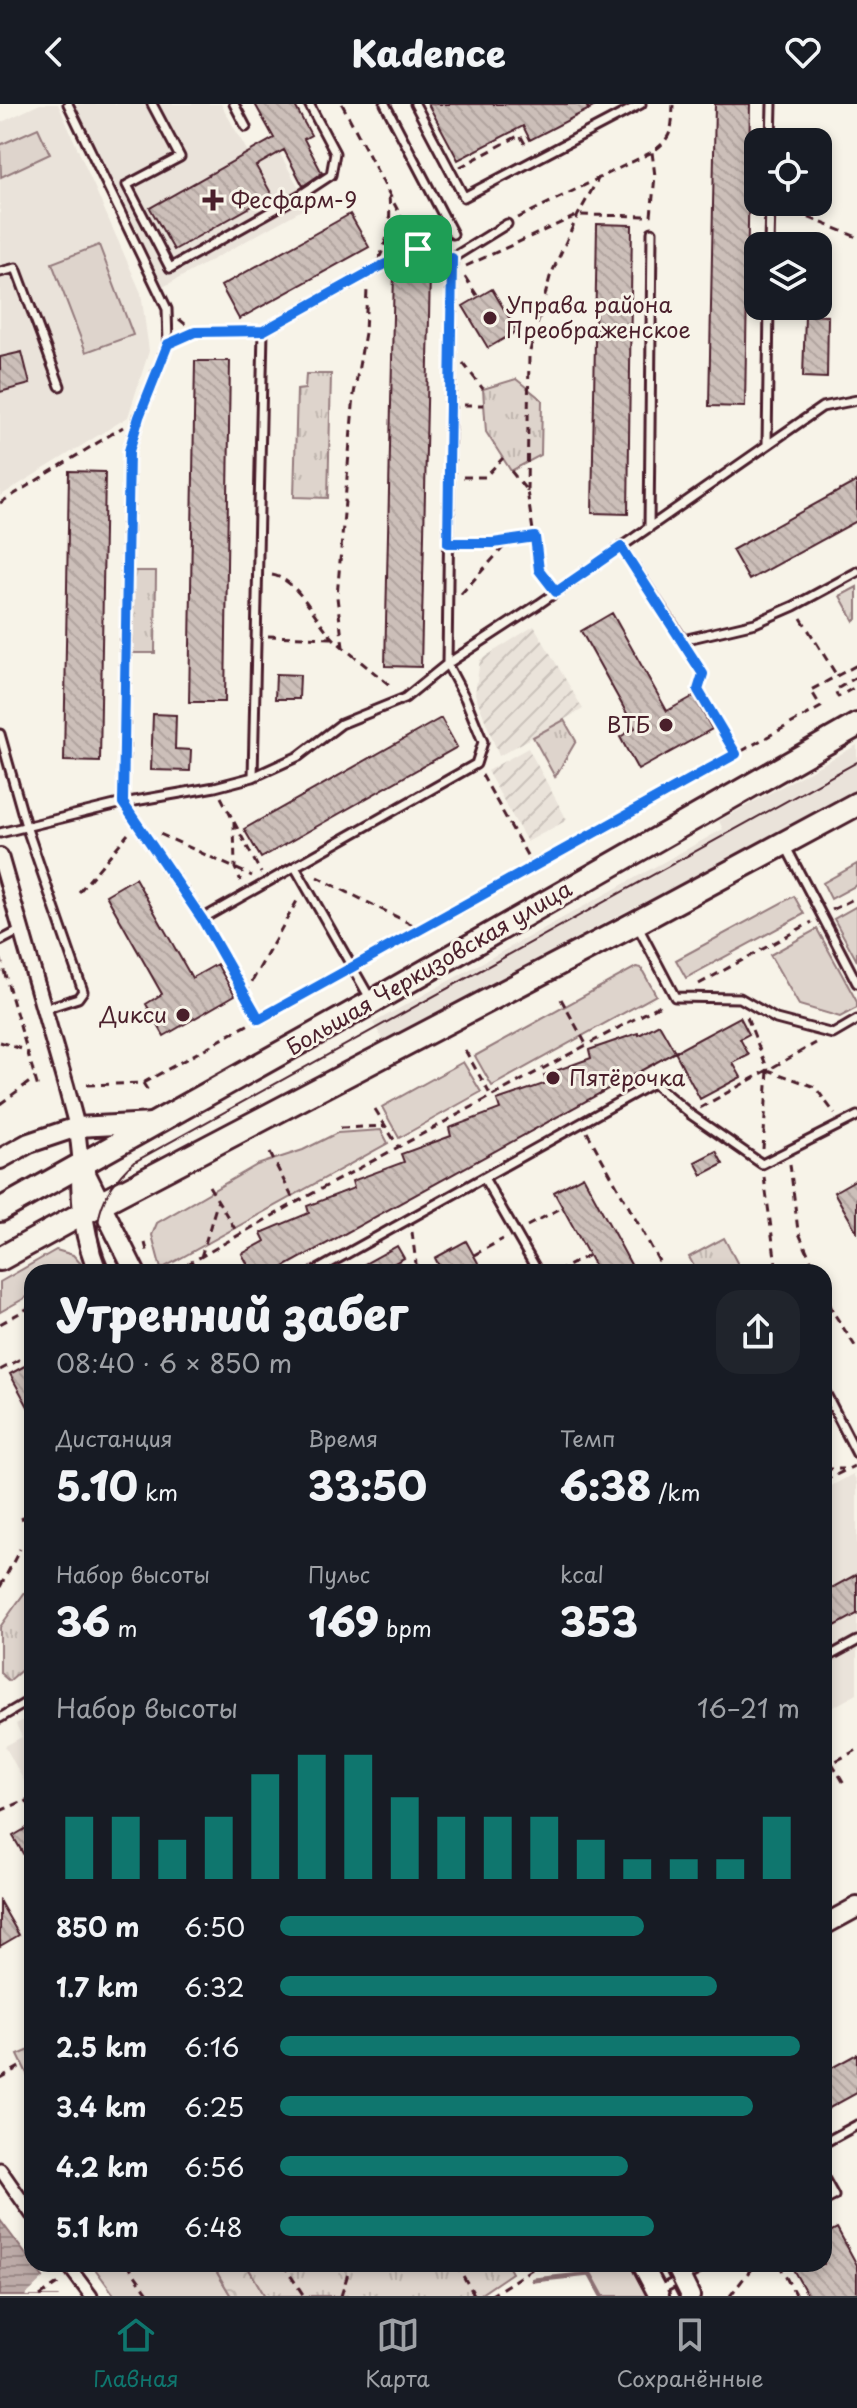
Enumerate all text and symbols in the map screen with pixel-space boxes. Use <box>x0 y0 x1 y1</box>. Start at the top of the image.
text: Kadence <box>351 25 506 79</box>
icon: back <box>32 30 76 74</box>
icon: heart <box>781 30 825 74</box>
map controls <box>744 128 832 320</box>
button: locate <box>744 128 832 216</box>
place label: Фесфарм-9 <box>231 182 357 215</box>
marker: Фесфарм-9 <box>202 189 224 211</box>
pin <box>384 215 452 283</box>
icon: arrive <box>396 227 440 271</box>
button: layers <box>744 232 832 320</box>
place label: Управа района Преображенское <box>506 287 691 345</box>
marker: Управа района Преображенское <box>481 309 499 327</box>
place label: ВТБ <box>607 707 650 740</box>
marker: ВТБ <box>657 716 675 734</box>
street label: Большая Черкизовская улица <box>279 871 577 1062</box>
place label: Дикси <box>99 997 167 1030</box>
marker: Дикси <box>174 1006 192 1024</box>
place label: Пятёрочка <box>569 1060 686 1093</box>
marker: Пятёрочка <box>544 1069 562 1087</box>
text: Утренний забег <box>56 1280 408 1346</box>
button: share <box>716 1290 800 1374</box>
text: 08:40 · 6 × 850 m <box>56 1343 292 1382</box>
text: Дистанция <box>56 1421 173 1454</box>
text: Время <box>308 1421 378 1454</box>
text: Темп <box>560 1421 616 1454</box>
text: 5.10 <box>56 1454 138 1515</box>
text: 33:50 <box>308 1454 427 1515</box>
text: 6:38 <box>560 1454 651 1515</box>
text: km <box>138 1475 178 1508</box>
text: /km <box>651 1475 700 1508</box>
text: Набор высоты <box>56 1557 210 1590</box>
text: Пульс <box>308 1557 370 1590</box>
text: kcal <box>560 1557 604 1590</box>
text: 36 <box>56 1590 110 1651</box>
text: 169 <box>308 1590 379 1651</box>
text: 353 <box>560 1590 638 1651</box>
text: m <box>110 1611 138 1644</box>
text: bpm <box>379 1611 432 1644</box>
text: Набор высоты <box>56 1688 238 1727</box>
text: 16–21 m <box>697 1688 800 1727</box>
text: 850 m <box>56 1907 139 1946</box>
text: 6:50 <box>184 1907 245 1946</box>
text: 1.7 km <box>56 1967 139 2006</box>
text: 6:32 <box>184 1967 245 2006</box>
text: 2.5 km <box>56 2027 147 2066</box>
text: 6:16 <box>184 2027 240 2066</box>
text: 3.4 km <box>56 2087 147 2126</box>
text: 6:25 <box>184 2087 244 2126</box>
text: 4.2 km <box>56 2147 148 2186</box>
text: 6:56 <box>184 2147 244 2186</box>
text: 5.1 km <box>56 2207 139 2246</box>
text: 6:48 <box>184 2207 243 2246</box>
tab: Главная <box>93 2313 179 2394</box>
tab: Карта <box>365 2313 430 2394</box>
tab: Сохранённые <box>617 2313 764 2394</box>

